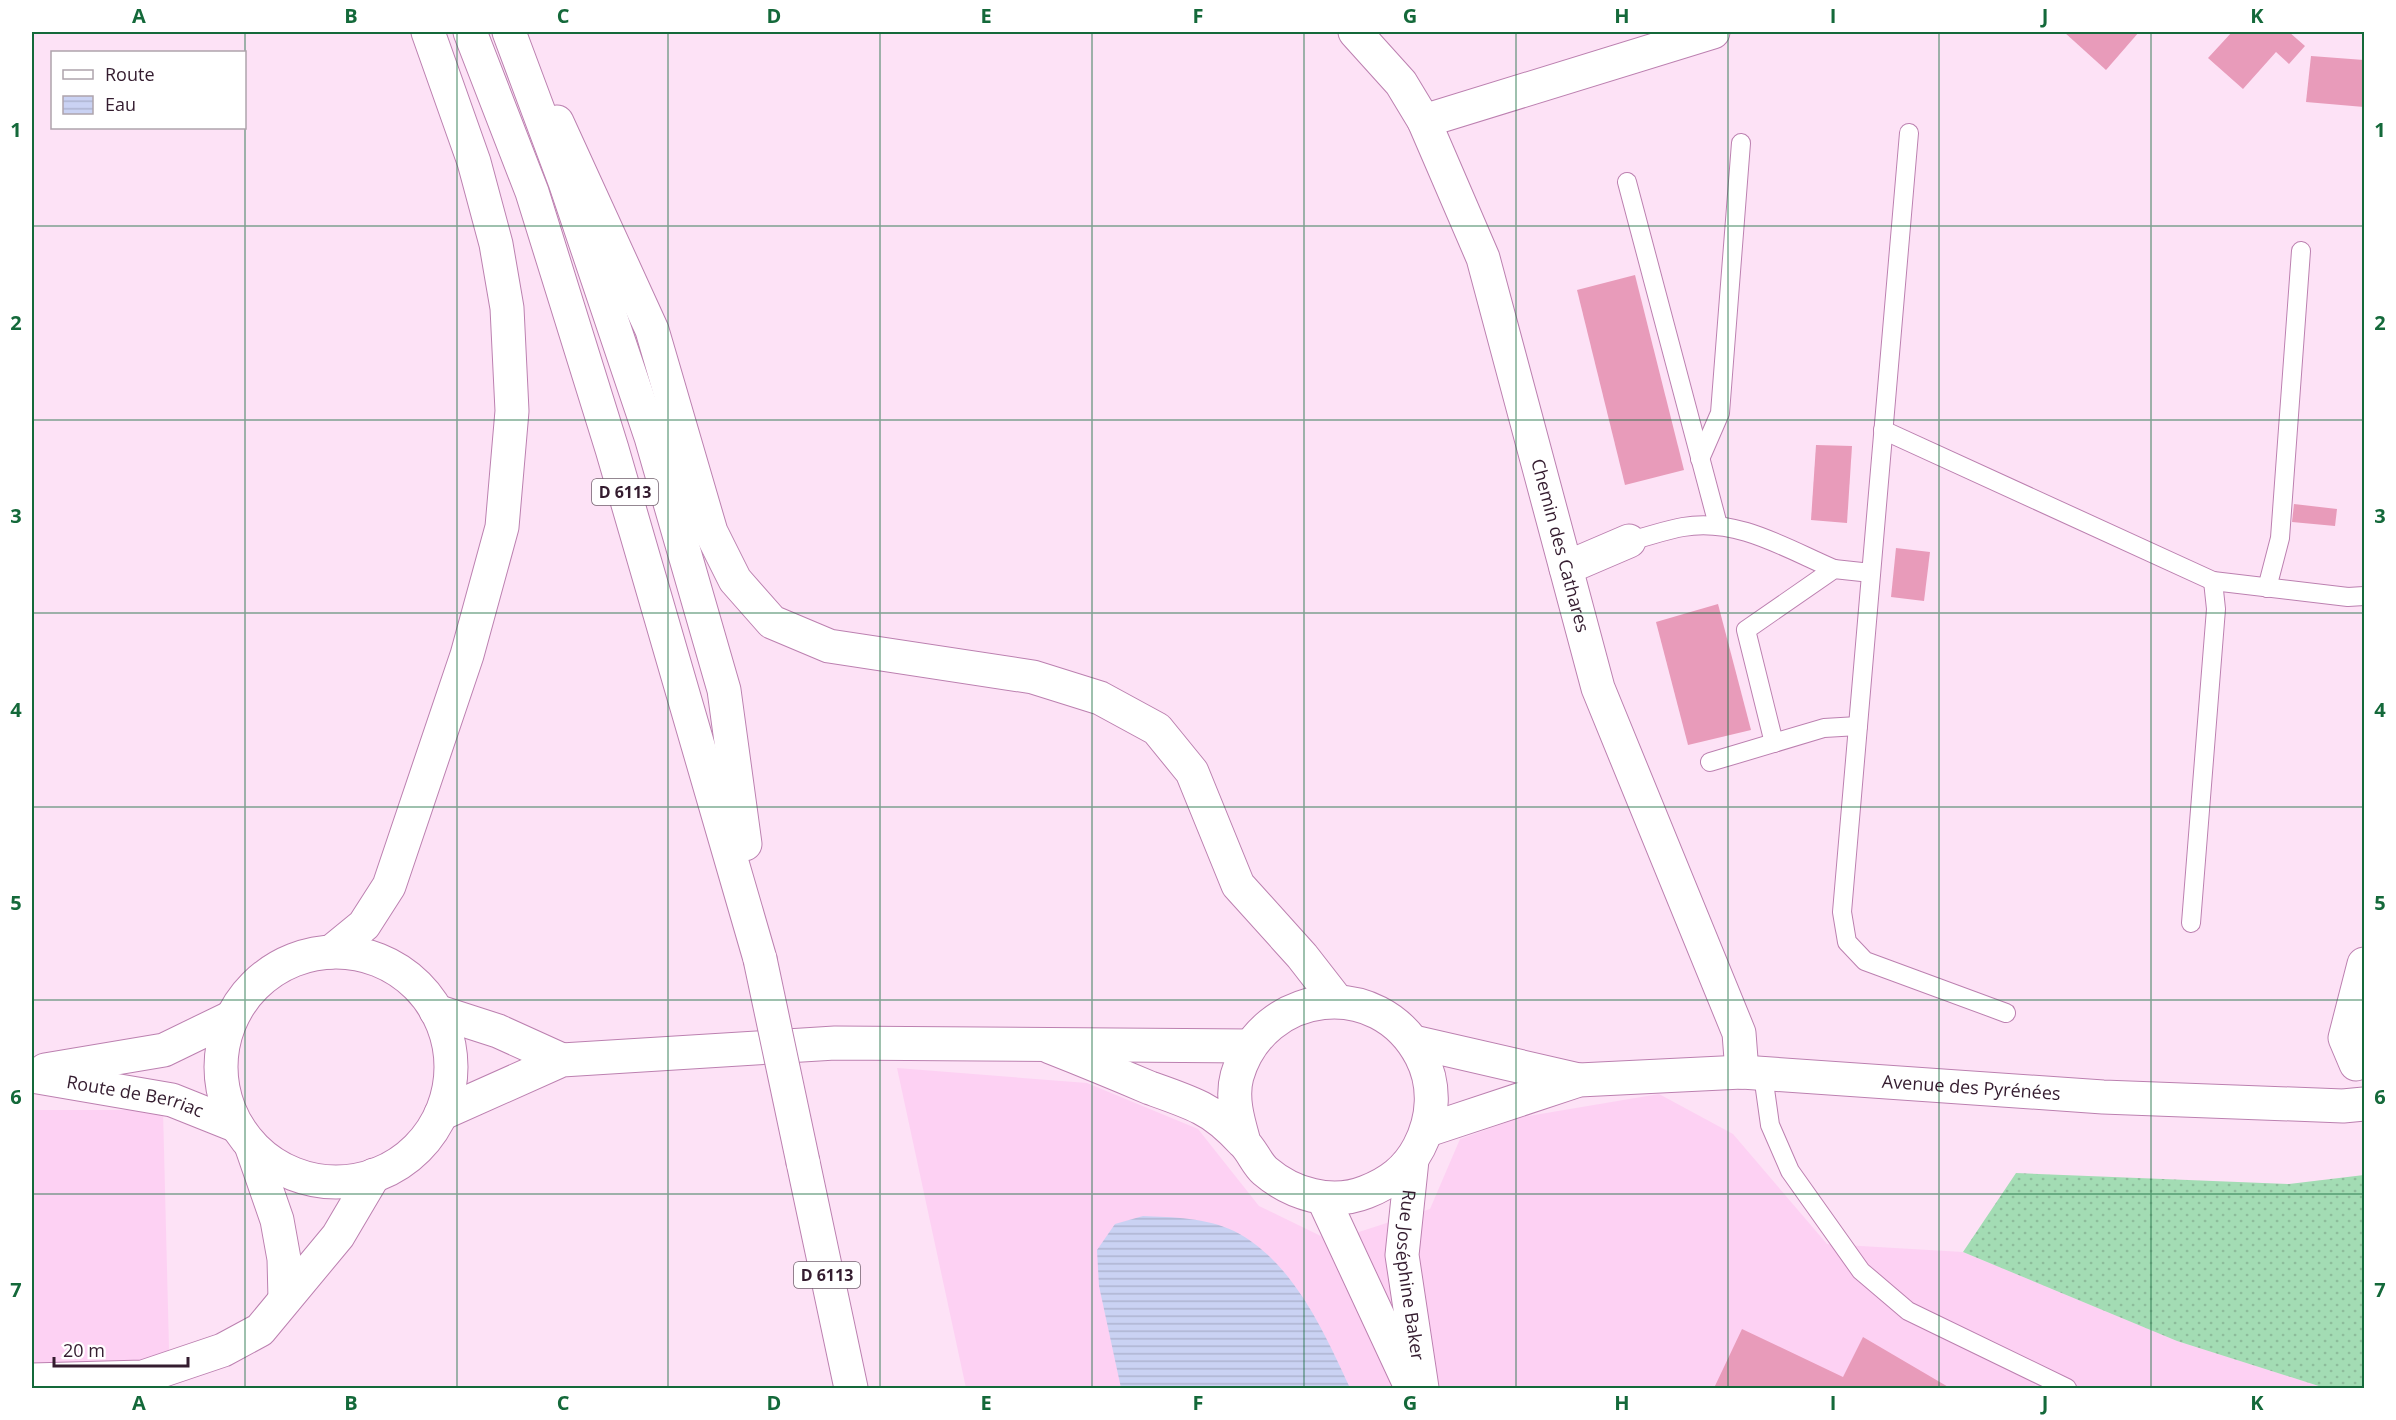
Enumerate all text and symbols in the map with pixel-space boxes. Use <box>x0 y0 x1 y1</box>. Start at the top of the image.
text: A <box>132 2 146 29</box>
text: B <box>344 2 358 29</box>
text: C <box>557 2 570 29</box>
text: D <box>767 2 781 29</box>
text: E <box>980 2 992 29</box>
text: F <box>1193 2 1203 29</box>
text: G <box>1403 2 1417 29</box>
text: H <box>1614 2 1630 29</box>
text: I <box>1830 2 1836 29</box>
text: J <box>2040 2 2048 29</box>
text: K <box>2250 2 2264 29</box>
legend <box>51 51 246 129</box>
text: Route <box>105 62 155 86</box>
text: Eau <box>105 92 136 116</box>
text: 1 <box>10 116 22 143</box>
text: 1 <box>2374 116 2386 143</box>
text: 2 <box>10 309 22 336</box>
text: 2 <box>2374 309 2386 336</box>
street label: Chemin des Cathares <box>1526 456 1596 635</box>
road number: D 6113 <box>592 479 658 505</box>
text: 3 <box>10 502 22 529</box>
text: 3 <box>2374 502 2386 529</box>
text: 4 <box>10 696 22 723</box>
text: 4 <box>2374 696 2386 723</box>
text: 5 <box>10 889 22 916</box>
text: 5 <box>2374 889 2386 916</box>
street label: Route de Berriac <box>65 1069 208 1123</box>
street label: Avenue des Pyrénées <box>1881 1069 2061 1105</box>
text: 6 <box>10 1083 22 1110</box>
text: 6 <box>2374 1083 2386 1110</box>
street label: Rue Joséphine Baker <box>1390 1189 1431 1363</box>
road number: D 6113 <box>794 1262 860 1288</box>
text: 7 <box>10 1276 22 1303</box>
text: 7 <box>2374 1276 2386 1303</box>
scale bar <box>54 1330 188 1368</box>
text: 20 m <box>63 1338 105 1362</box>
text: A <box>132 1389 146 1416</box>
text: B <box>344 1389 358 1416</box>
text: C <box>557 1389 570 1416</box>
text: D <box>767 1389 781 1416</box>
text: E <box>980 1389 992 1416</box>
text: F <box>1193 1389 1203 1416</box>
text: G <box>1403 1389 1417 1416</box>
text: H <box>1614 1389 1630 1416</box>
text: I <box>1830 1389 1836 1416</box>
text: J <box>2040 1389 2048 1416</box>
text: K <box>2250 1389 2264 1416</box>

